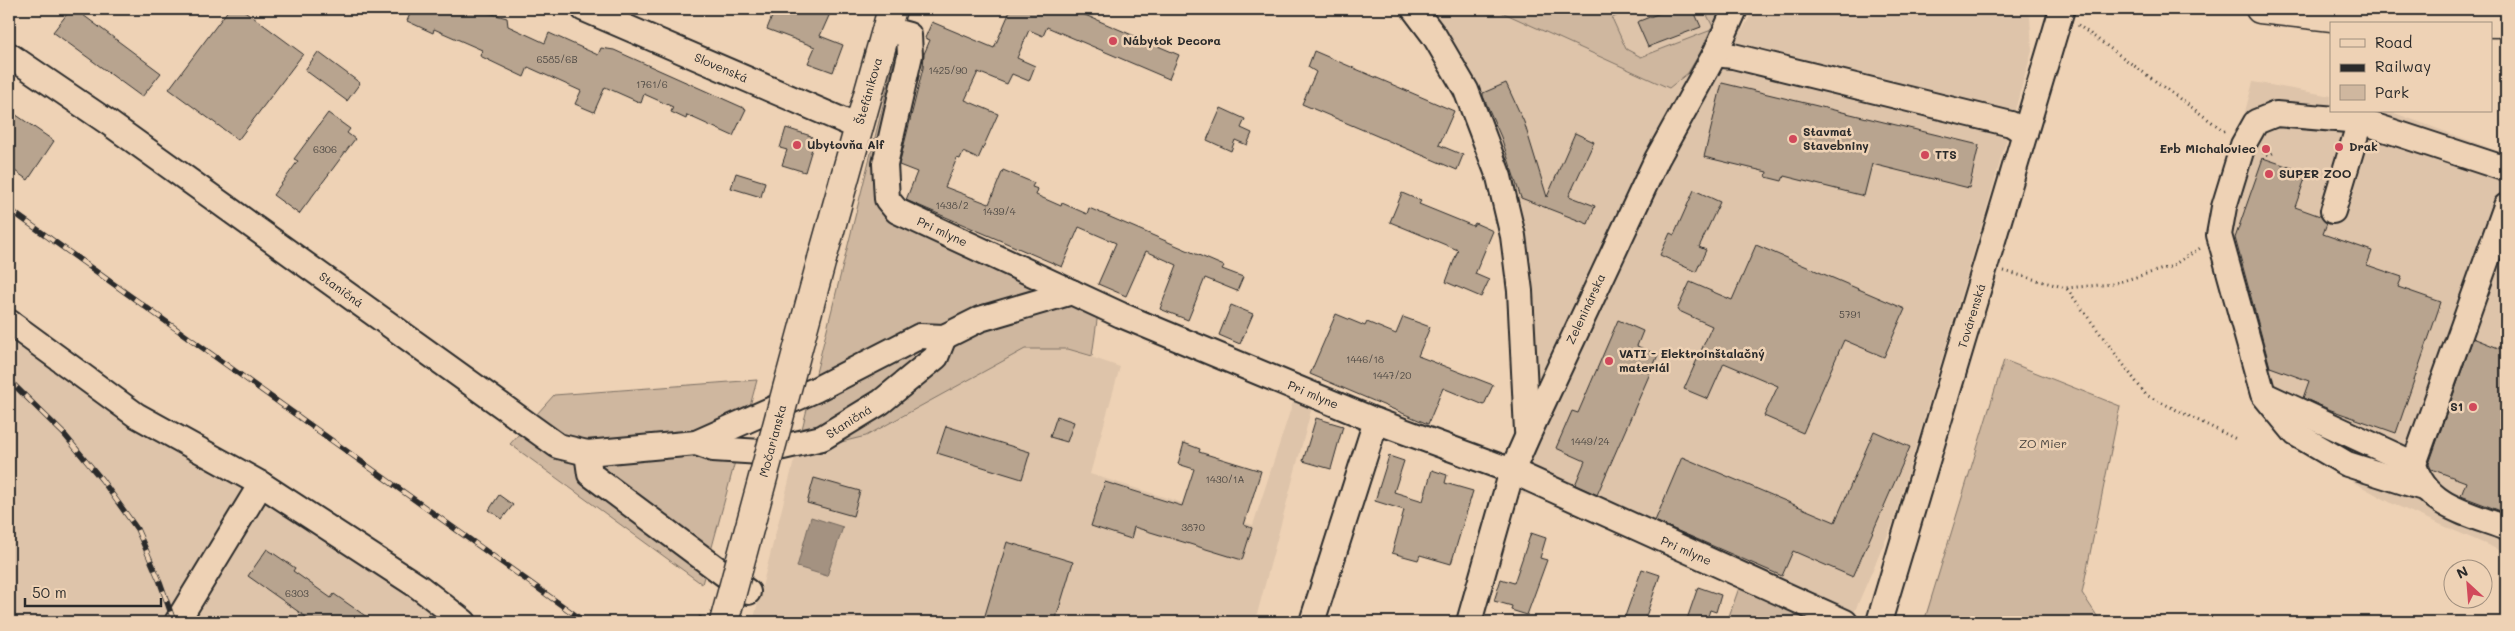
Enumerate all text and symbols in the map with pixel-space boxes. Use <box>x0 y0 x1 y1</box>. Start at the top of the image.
legend <box>2330 22 2492 112</box>
place label: Nábytok Decora <box>1123 32 1221 48</box>
text: Road <box>2375 32 2412 52</box>
marker: Nábytok Decora <box>1107 35 1119 47</box>
street label: Slovenská <box>692 49 751 86</box>
house number: 6585/6B <box>536 52 578 66</box>
street label: Štefánikova <box>851 55 885 126</box>
text: Railway <box>2375 56 2431 76</box>
house number: 1425/90 <box>928 63 968 77</box>
house number: 1761/6 <box>636 77 668 91</box>
text: Park <box>2375 82 2409 102</box>
place label: Stavmat Stavebniny <box>1803 123 1869 153</box>
marker: Stavmat Stavebniny <box>1787 133 1799 145</box>
place label: Ubytovňa Alf <box>807 136 885 152</box>
place label: Drak <box>2349 138 2378 154</box>
marker: Ubytovňa Alf <box>791 139 803 151</box>
place label: Erb Michaloviec <box>2159 140 2256 156</box>
marker: Drak <box>2333 141 2345 153</box>
house number: 6306 <box>313 142 337 156</box>
marker: Erb Michaloviec <box>2260 143 2272 155</box>
place label: TTS <box>1935 146 1957 162</box>
marker: TTS <box>1919 149 1931 161</box>
place label: SUPER ZOO <box>2279 165 2352 181</box>
marker: SUPER ZOO <box>2263 168 2275 180</box>
house number: 1438/2 <box>935 198 969 212</box>
house number: 1439/4 <box>982 204 1016 218</box>
street label: Pri mlyne <box>915 212 970 250</box>
street label: Staničná <box>316 268 367 311</box>
street label: Zeleninárska <box>1562 271 1608 346</box>
street label: Továrenská <box>1954 281 1988 350</box>
house number: 5791 <box>1839 307 1861 321</box>
place label: VATI - Elektroinštalačný materiál <box>1619 345 1765 375</box>
house number: 1446/18 <box>1346 352 1384 366</box>
marker: VATI - Elektroinštalačný materiál <box>1603 355 1615 367</box>
house number: 1447/20 <box>1373 368 1411 382</box>
street label: Pri mlyne <box>1286 376 1341 412</box>
place label: S1 <box>2450 398 2463 414</box>
street label: Staničná <box>823 401 874 441</box>
marker: S1 <box>2467 401 2479 413</box>
street label: Močarianska <box>755 403 789 479</box>
house number: 1449/24 <box>1571 434 1610 448</box>
park label: ZO Mier <box>2019 435 2067 451</box>
house number: 1430/1A <box>1205 472 1245 486</box>
house number: 3870 <box>1181 520 1205 534</box>
street label: Pri mlyne <box>1659 532 1714 568</box>
north arrow <box>2442 558 2492 608</box>
text: N <box>2453 561 2471 583</box>
scale bar <box>25 576 161 608</box>
text: 50 m <box>32 582 67 602</box>
house number: 6303 <box>285 586 309 600</box>

